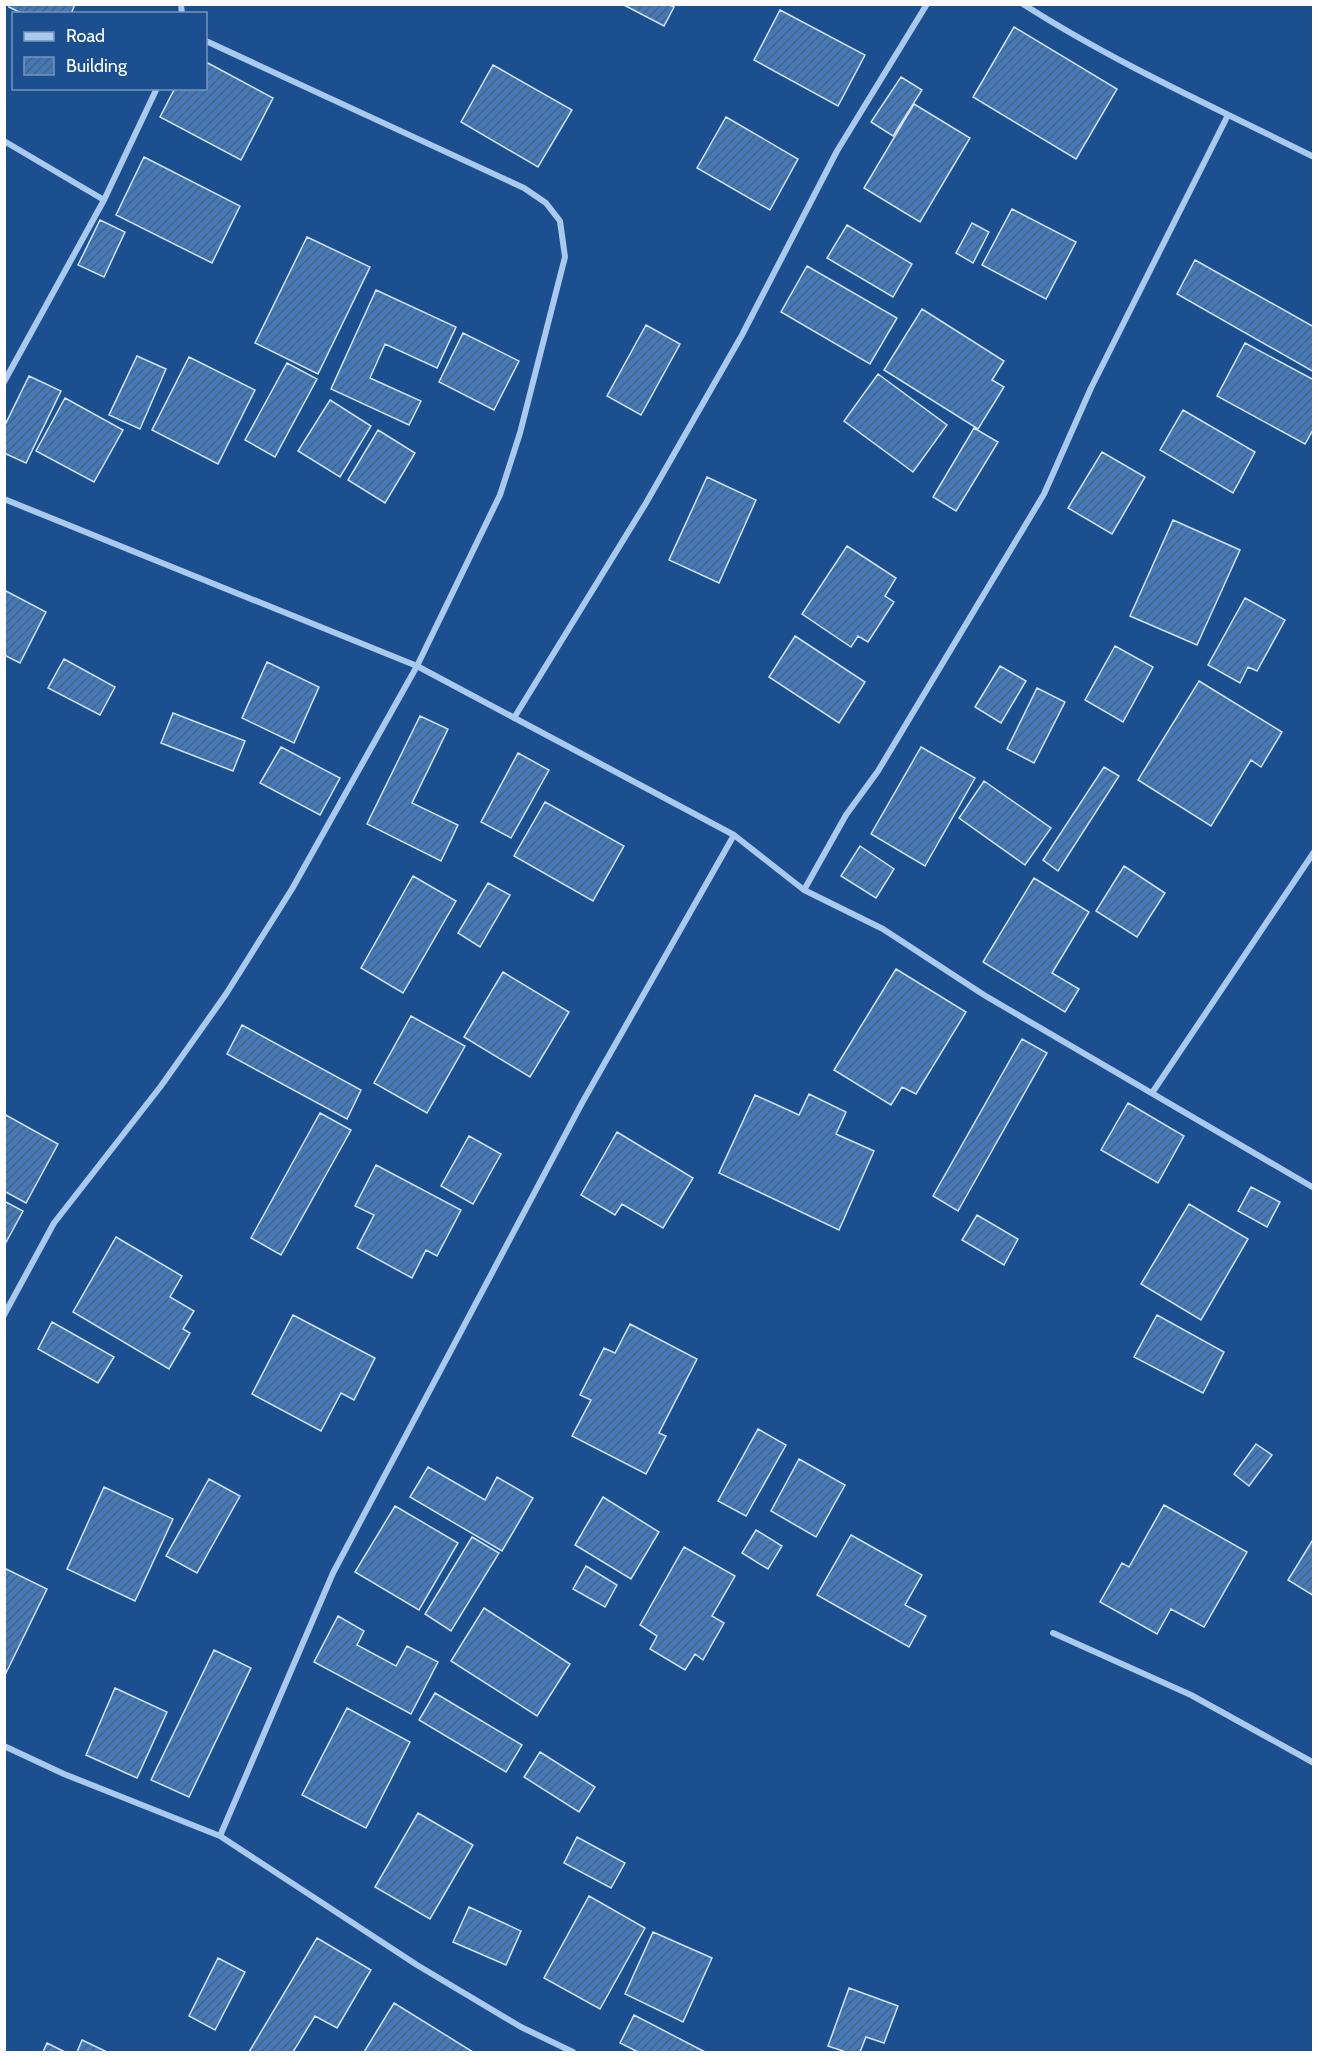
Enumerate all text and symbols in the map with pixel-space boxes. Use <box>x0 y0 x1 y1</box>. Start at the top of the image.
legend <box>12 12 207 90</box>
text: Road <box>66 25 105 47</box>
text: Building <box>66 55 128 77</box>

